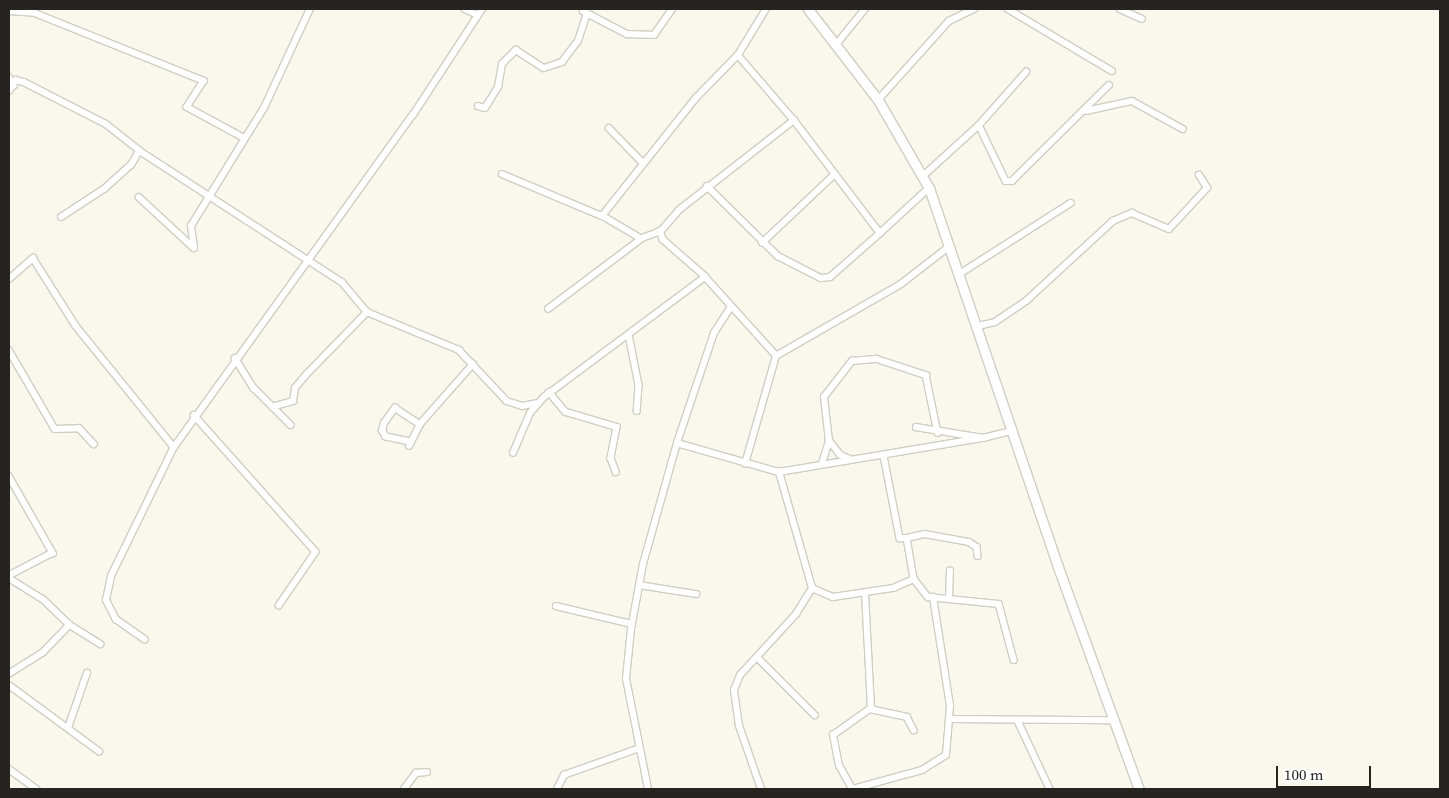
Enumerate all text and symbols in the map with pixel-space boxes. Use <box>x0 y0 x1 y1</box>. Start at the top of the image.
scale bar <box>1279 756 1374 788</box>
text: 100 m <box>1284 764 1324 785</box>

